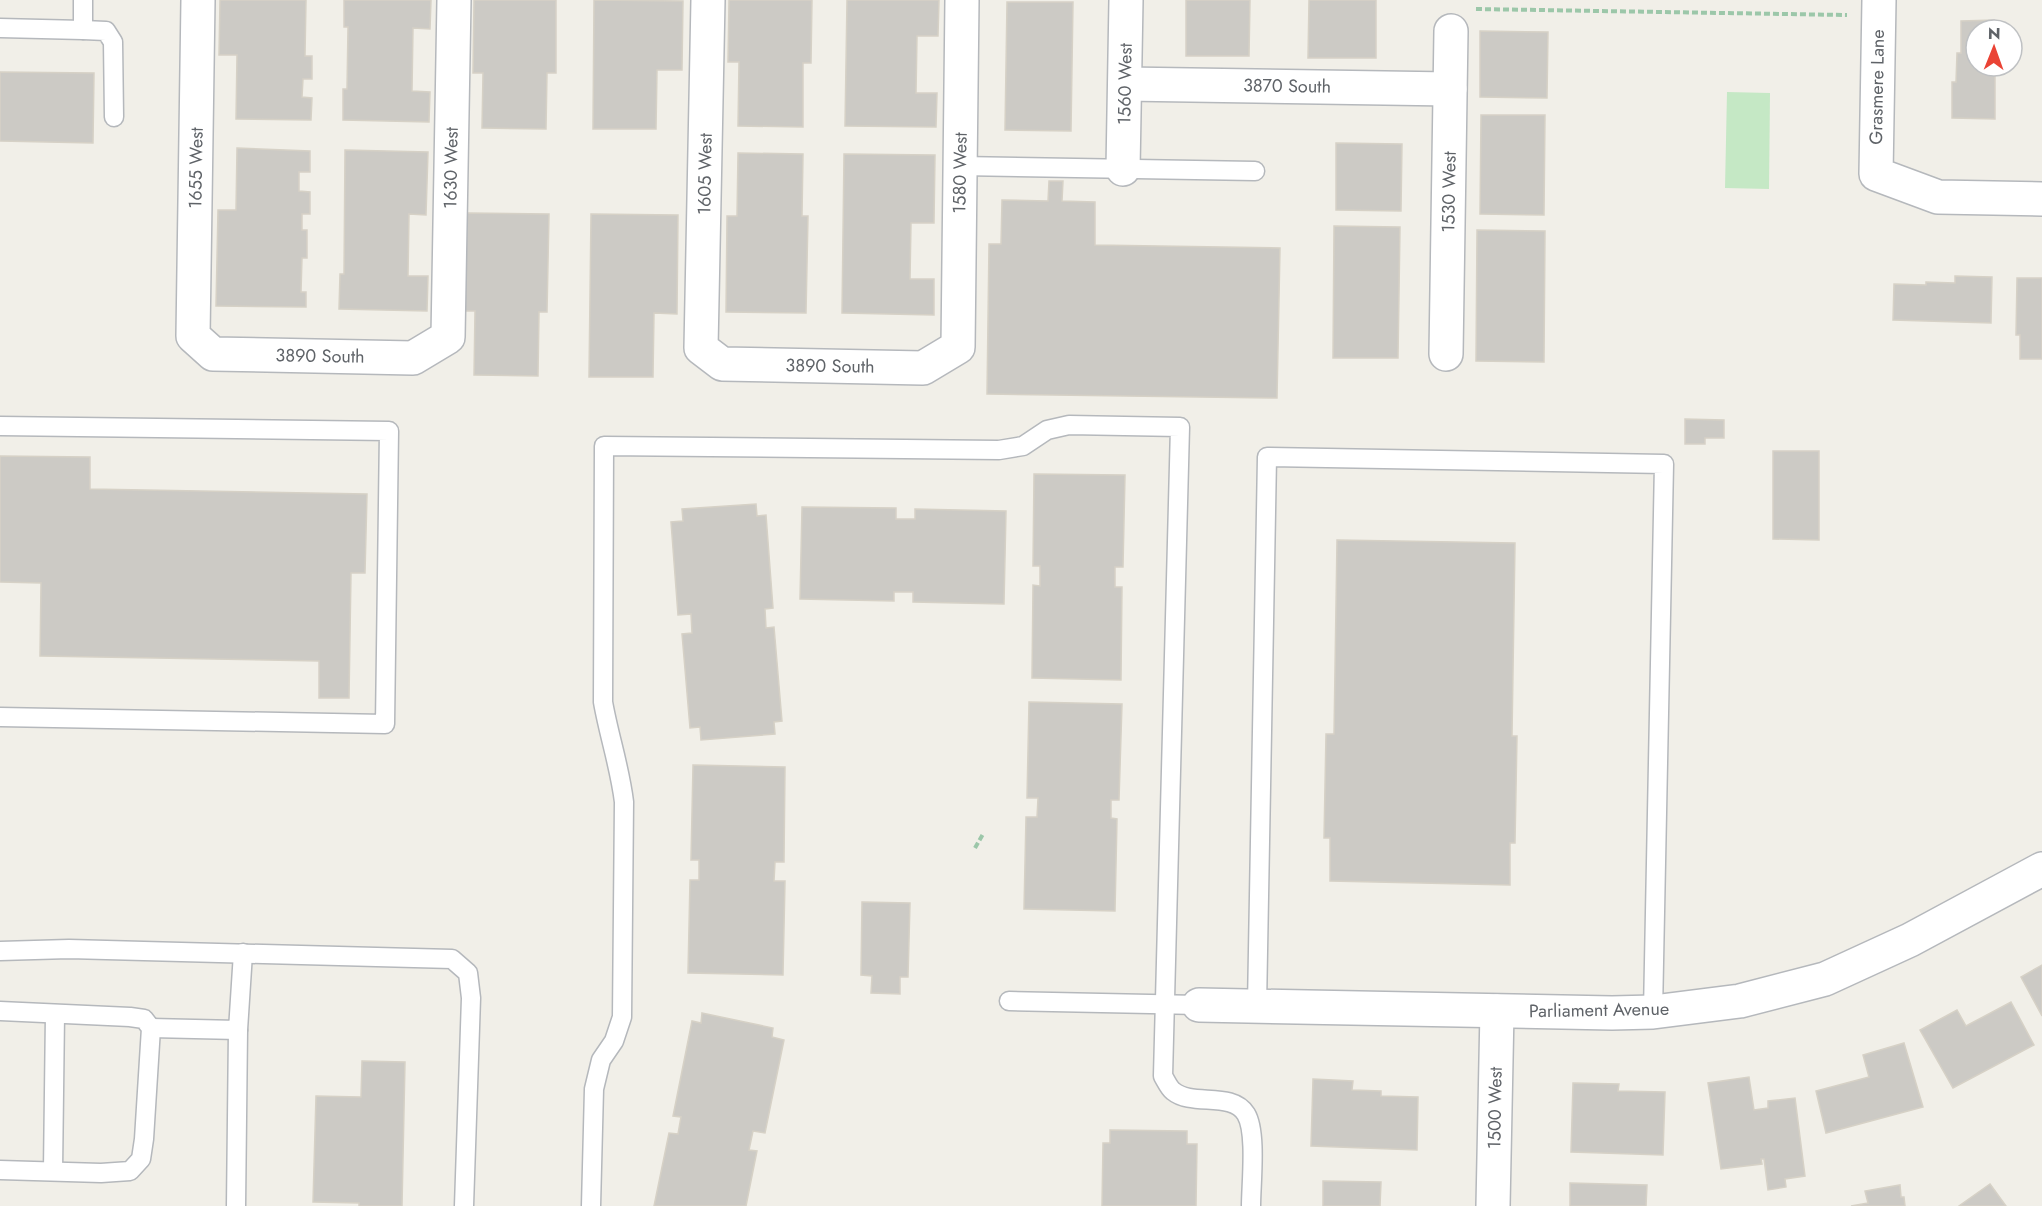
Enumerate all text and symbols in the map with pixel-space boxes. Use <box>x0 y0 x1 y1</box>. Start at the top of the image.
north arrow <box>1964 18 2024 78</box>
text: N <box>1988 22 2001 45</box>
street label: Grasmere Lane <box>1863 29 1891 145</box>
street label: 1560 West <box>1111 42 1139 125</box>
street label: 3870 South <box>1243 72 1331 100</box>
street label: 1655 West <box>182 126 210 209</box>
street label: 1630 West <box>437 126 465 209</box>
street label: 1580 West <box>946 131 974 214</box>
street label: 1605 West <box>691 132 719 215</box>
street label: 1530 West <box>1435 150 1463 233</box>
street label: 3890 South <box>275 342 365 370</box>
street label: 3890 South <box>785 352 875 380</box>
street label: Parliament Avenue <box>1529 996 1669 1024</box>
street label: 1500 West <box>1481 1066 1509 1149</box>

